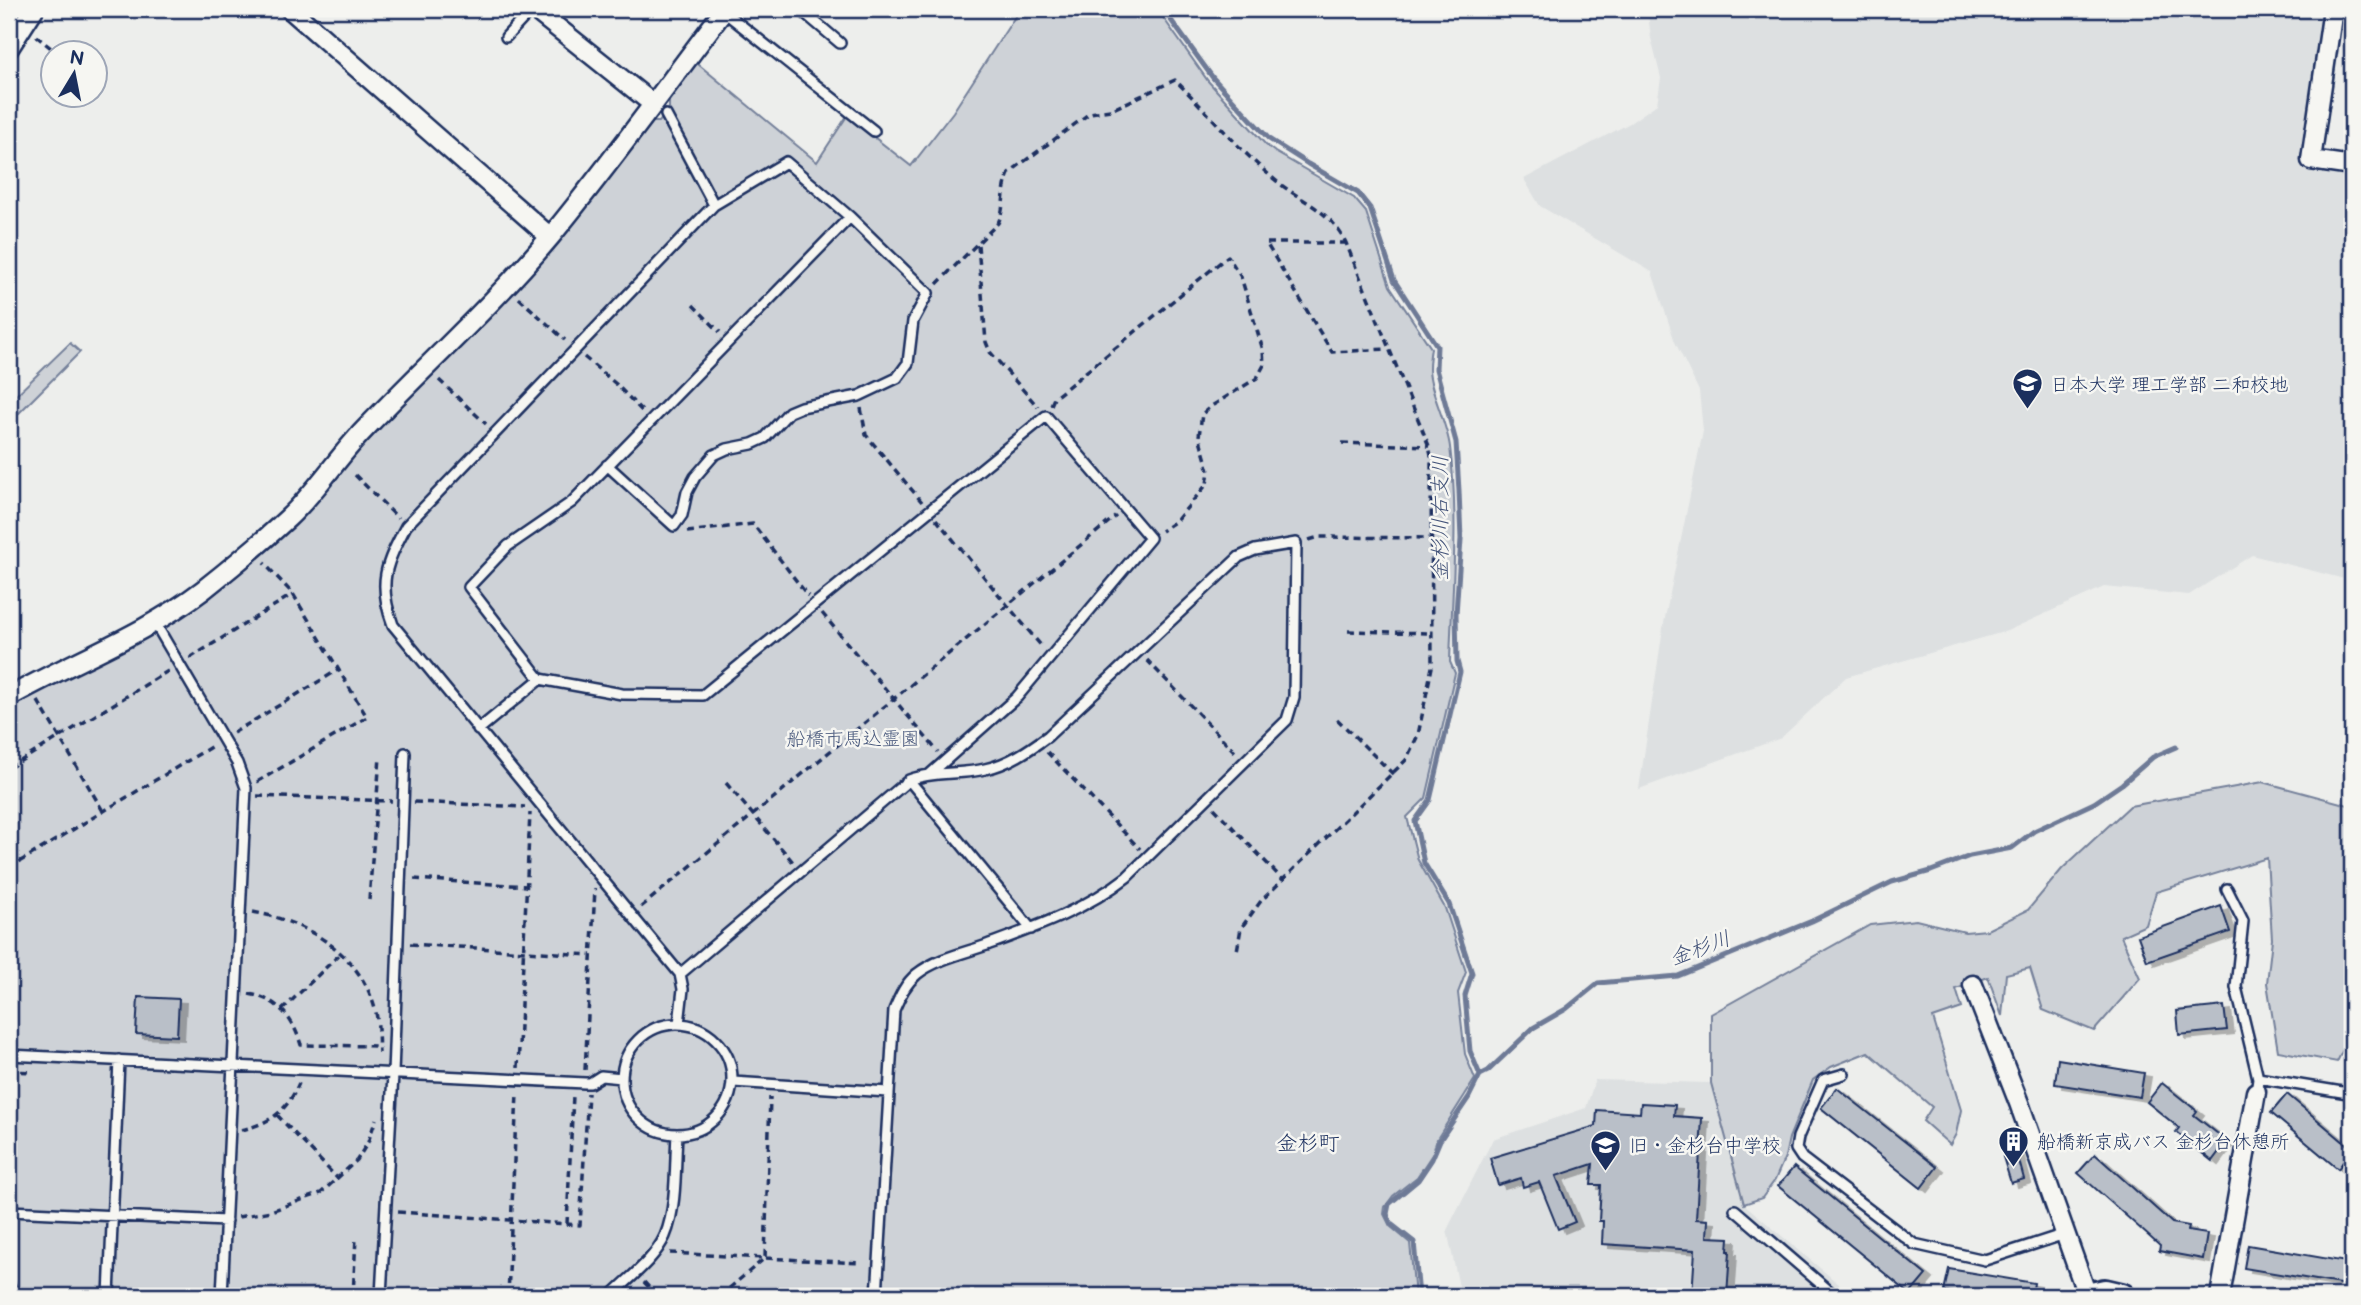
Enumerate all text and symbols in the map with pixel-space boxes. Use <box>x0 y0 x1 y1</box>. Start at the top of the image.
north arrow <box>38 38 108 108</box>
text: N <box>68 46 86 71</box>
school or university icon: 日本大学 理工学部 二和校地 <box>2010 367 2044 411</box>
place label: 日本大学 理工学部 二和校地 <box>2050 374 2288 397</box>
water label: 金杉川右支川 <box>1428 455 1453 581</box>
park label: 船橋市馬込霊園 <box>786 728 920 751</box>
water label: 金杉川 <box>1666 926 1734 971</box>
building icon: 船橋新京成バス 金杉台休憩所 <box>1997 1124 2031 1168</box>
school or university icon: 旧・金杉台中学校 <box>1589 1128 1623 1172</box>
district label: 金杉町 <box>1277 1131 1340 1156</box>
place label: 船橋新京成バス 金杉台休憩所 <box>2037 1131 2289 1154</box>
place label: 旧・金杉台中学校 <box>1629 1135 1781 1158</box>

